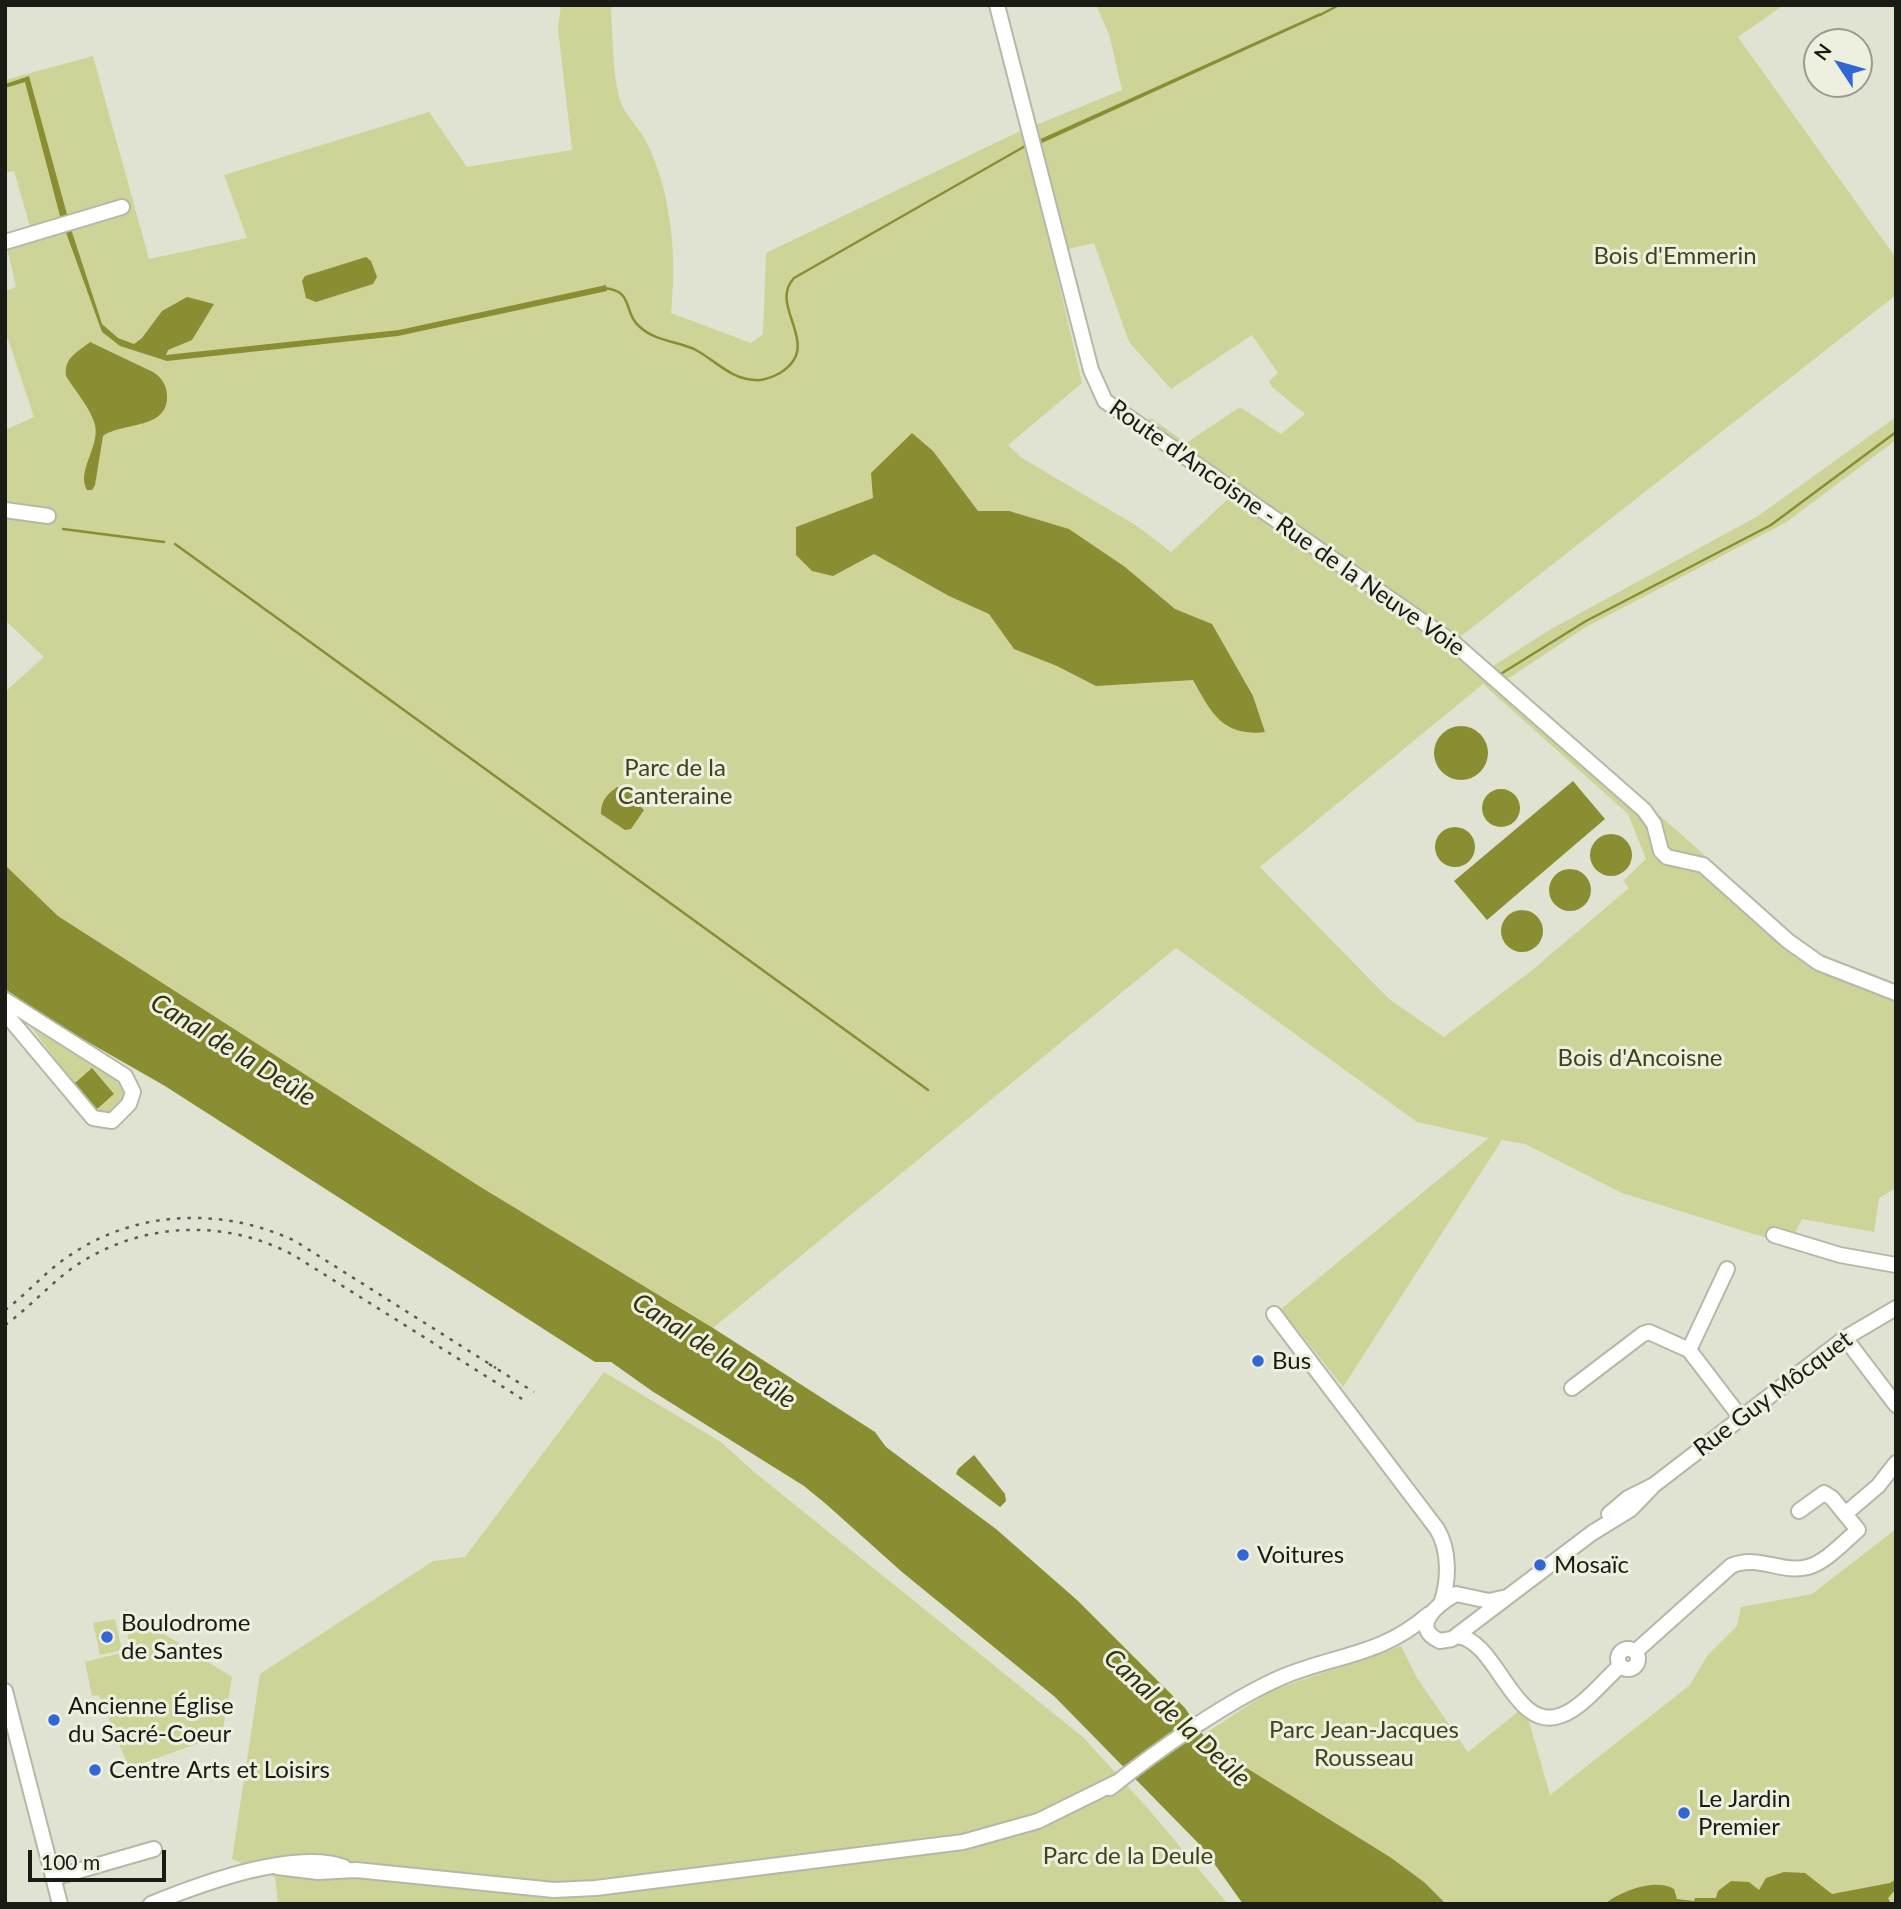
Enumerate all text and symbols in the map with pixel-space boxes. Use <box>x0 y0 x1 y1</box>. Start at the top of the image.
north arrow <box>1803 28 1873 98</box>
text: N <box>1809 39 1836 64</box>
park label: Bois d'Emmerin <box>1593 242 1757 270</box>
street label: Route d'Ancoisne - Rue de la Neuve Voie <box>1104 394 1470 662</box>
park label: Parc de la Canteraine <box>618 754 732 810</box>
water label: Canal de la Deûle <box>145 987 321 1113</box>
park label: Bois d'Ancoisne <box>1558 1044 1722 1072</box>
water label: Canal de la Deûle <box>626 1287 802 1415</box>
street label: Rue Guy Môcquet <box>1688 1325 1858 1463</box>
place label: Bus <box>1272 1347 1311 1375</box>
marker: Bus <box>1250 1353 1266 1369</box>
place label: Voitures <box>1257 1541 1344 1569</box>
marker: Voitures <box>1235 1547 1251 1563</box>
place label: Mosaïc <box>1554 1551 1629 1579</box>
marker: Mosaïc <box>1532 1557 1548 1573</box>
place label: Boulodrome de Santes <box>121 1609 250 1665</box>
marker: Boulodrome de Santes <box>99 1629 115 1645</box>
water label: Canal de la Deûle <box>1097 1642 1257 1794</box>
place label: Ancienne Église du Sacré-Coeur <box>68 1692 234 1748</box>
marker: Ancienne Église du Sacré-Coeur <box>46 1712 62 1728</box>
park label: Parc Jean-Jacques Rousseau <box>1269 1716 1459 1772</box>
place label: Centre Arts et Loisirs <box>109 1756 330 1784</box>
marker: Centre Arts et Loisirs <box>87 1762 103 1778</box>
place label: Le Jardin Premier <box>1698 1785 1791 1841</box>
marker: Le Jardin Premier <box>1676 1805 1692 1821</box>
scale bar <box>32 1836 170 1880</box>
park label: Parc de la Deule <box>1043 1842 1213 1870</box>
text: 100 m <box>41 1849 100 1874</box>

